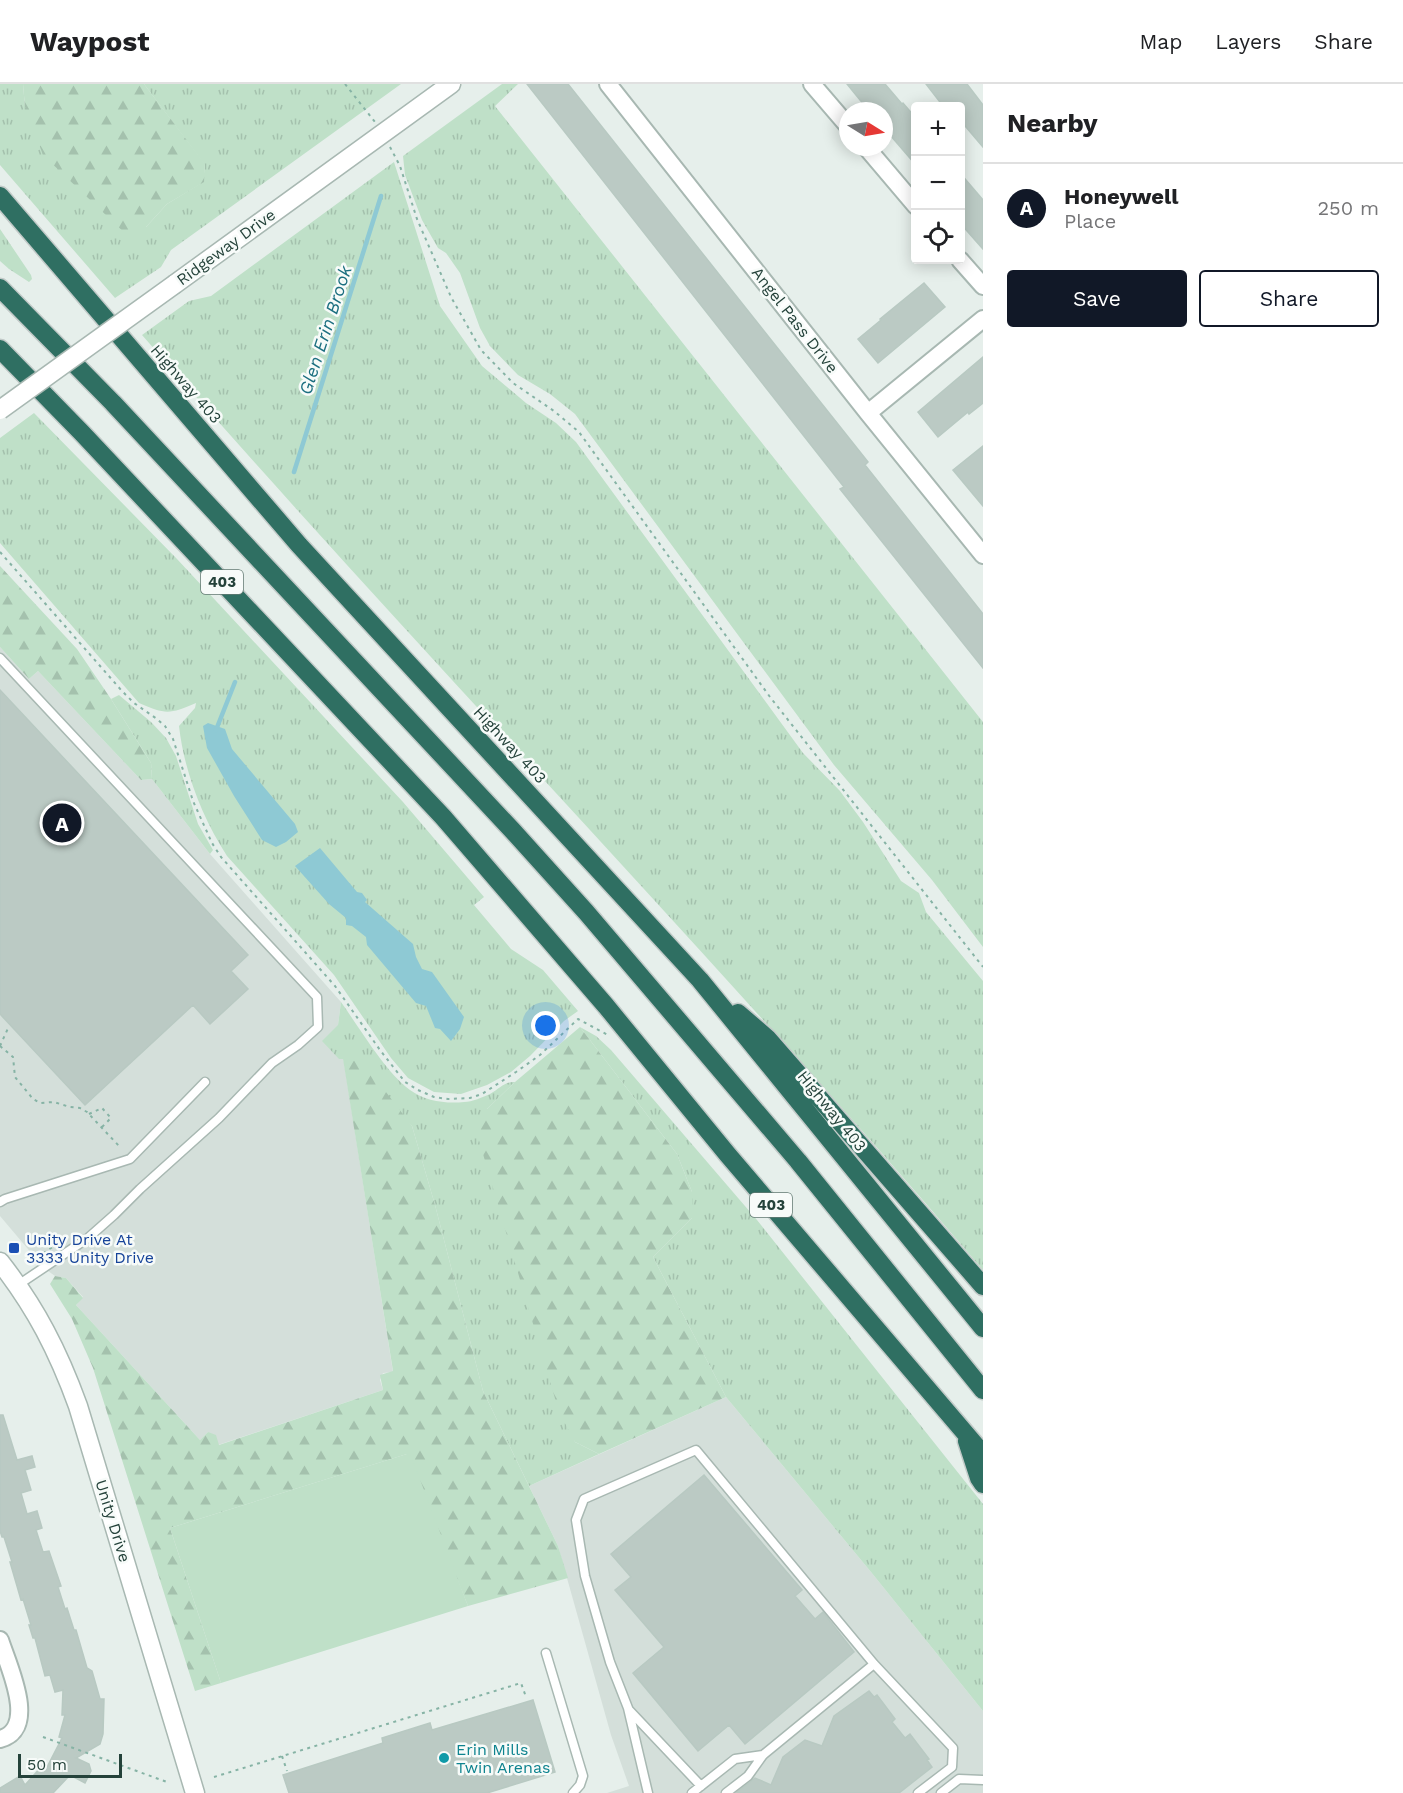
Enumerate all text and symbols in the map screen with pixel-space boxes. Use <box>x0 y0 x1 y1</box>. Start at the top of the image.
text: Waypost <box>30 25 149 58</box>
text: Map <box>1139 29 1182 54</box>
text: Layers <box>1215 29 1281 54</box>
text: Share <box>1314 29 1373 54</box>
north arrow <box>839 102 893 156</box>
map controls <box>911 102 965 264</box>
button: + <box>911 102 965 156</box>
text: Nearby <box>1007 108 1098 138</box>
button: − <box>911 156 965 210</box>
text: Honeywell <box>1064 184 1178 209</box>
text: A <box>1020 196 1033 220</box>
text: 250 m <box>1317 196 1379 220</box>
street label: Ridgeway Drive <box>173 205 279 289</box>
text: Place <box>1064 209 1116 233</box>
button: locate <box>911 210 965 264</box>
water label: Glen Erin Brook <box>294 262 356 397</box>
street label: Angel Pass Drive <box>748 263 842 377</box>
button: Save <box>1007 270 1187 327</box>
button: Share <box>1199 270 1379 327</box>
street label: Highway 403 <box>147 341 225 427</box>
road number: 403 <box>201 570 243 594</box>
street label: Highway 403 <box>470 703 550 787</box>
pin: A <box>42 800 82 846</box>
your location <box>531 1011 560 1040</box>
street label: Highway 403 <box>794 1067 870 1155</box>
road number: 403 <box>750 1193 792 1217</box>
place label: Unity Drive At 3333 Unity Drive <box>26 1230 154 1267</box>
marker: Unity Drive At 3333 Unity Drive <box>7 1241 21 1255</box>
street label: Unity Drive <box>91 1477 135 1565</box>
place label: Erin Mills Twin Arenas <box>456 1740 550 1777</box>
scale bar <box>18 1751 122 1778</box>
marker: Erin Mills Twin Arenas <box>437 1751 451 1765</box>
text: 50 m <box>27 1755 67 1774</box>

